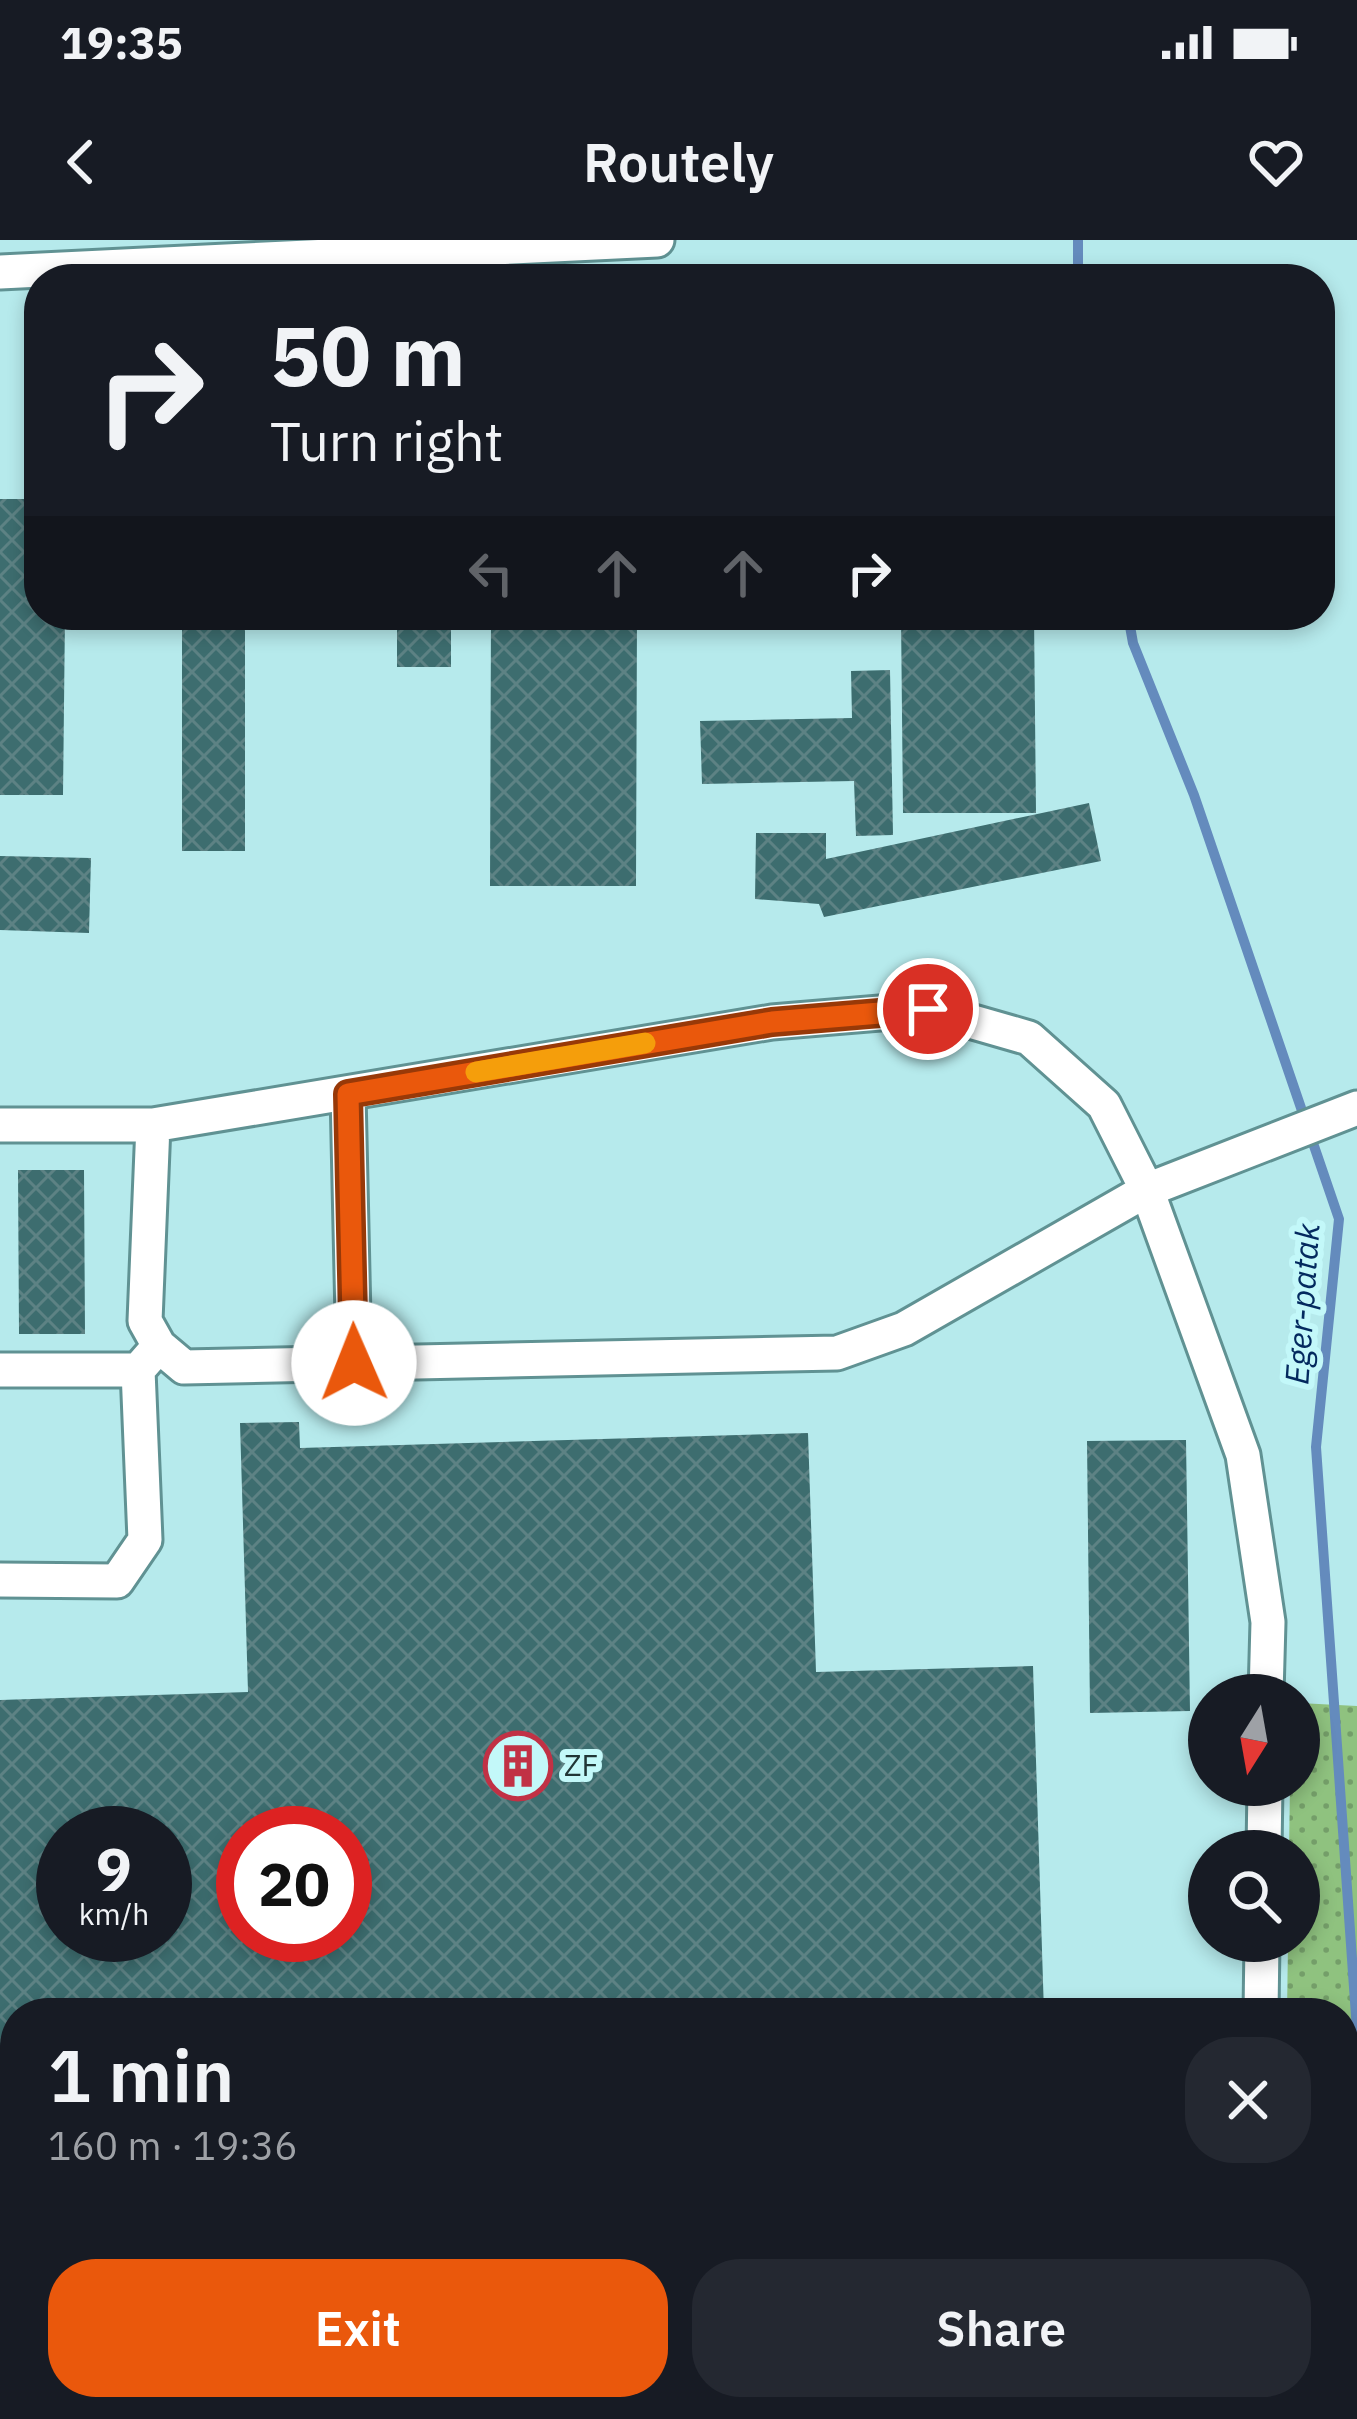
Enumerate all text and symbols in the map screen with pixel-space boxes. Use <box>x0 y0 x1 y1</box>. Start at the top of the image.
text: 19:35 <box>60 13 183 71</box>
text: Routely <box>583 127 774 197</box>
icon: back <box>48 129 114 195</box>
icon: heart <box>1243 129 1309 195</box>
text: 50 m <box>270 300 466 409</box>
icon: right <box>72 312 228 468</box>
text: Turn right <box>270 406 504 476</box>
icon: left <box>458 540 524 606</box>
icon: ahead <box>584 540 650 606</box>
icon: ahead <box>710 540 776 606</box>
icon: right <box>836 540 902 606</box>
pin <box>877 958 979 1060</box>
icon: arrive <box>895 976 961 1042</box>
water label: Eger-patak <box>1274 1221 1329 1386</box>
position arrow <box>291 1300 417 1426</box>
north arrow <box>1188 1674 1320 1806</box>
map controls <box>1188 1674 1320 1962</box>
building icon: ZF <box>483 1731 553 1801</box>
place label: ZF <box>564 1745 598 1784</box>
speed limit sign: 20 <box>216 1806 372 1962</box>
text: 9 <box>96 1829 132 1908</box>
button: search <box>1188 1830 1320 1962</box>
text: km/h <box>79 1894 149 1933</box>
text: 1 min <box>48 2028 234 2122</box>
button: close <box>1185 2037 1311 2163</box>
text: 160 m · 19:36 <box>48 2120 298 2171</box>
button: Exit <box>48 2259 668 2397</box>
button: Share <box>692 2259 1311 2397</box>

